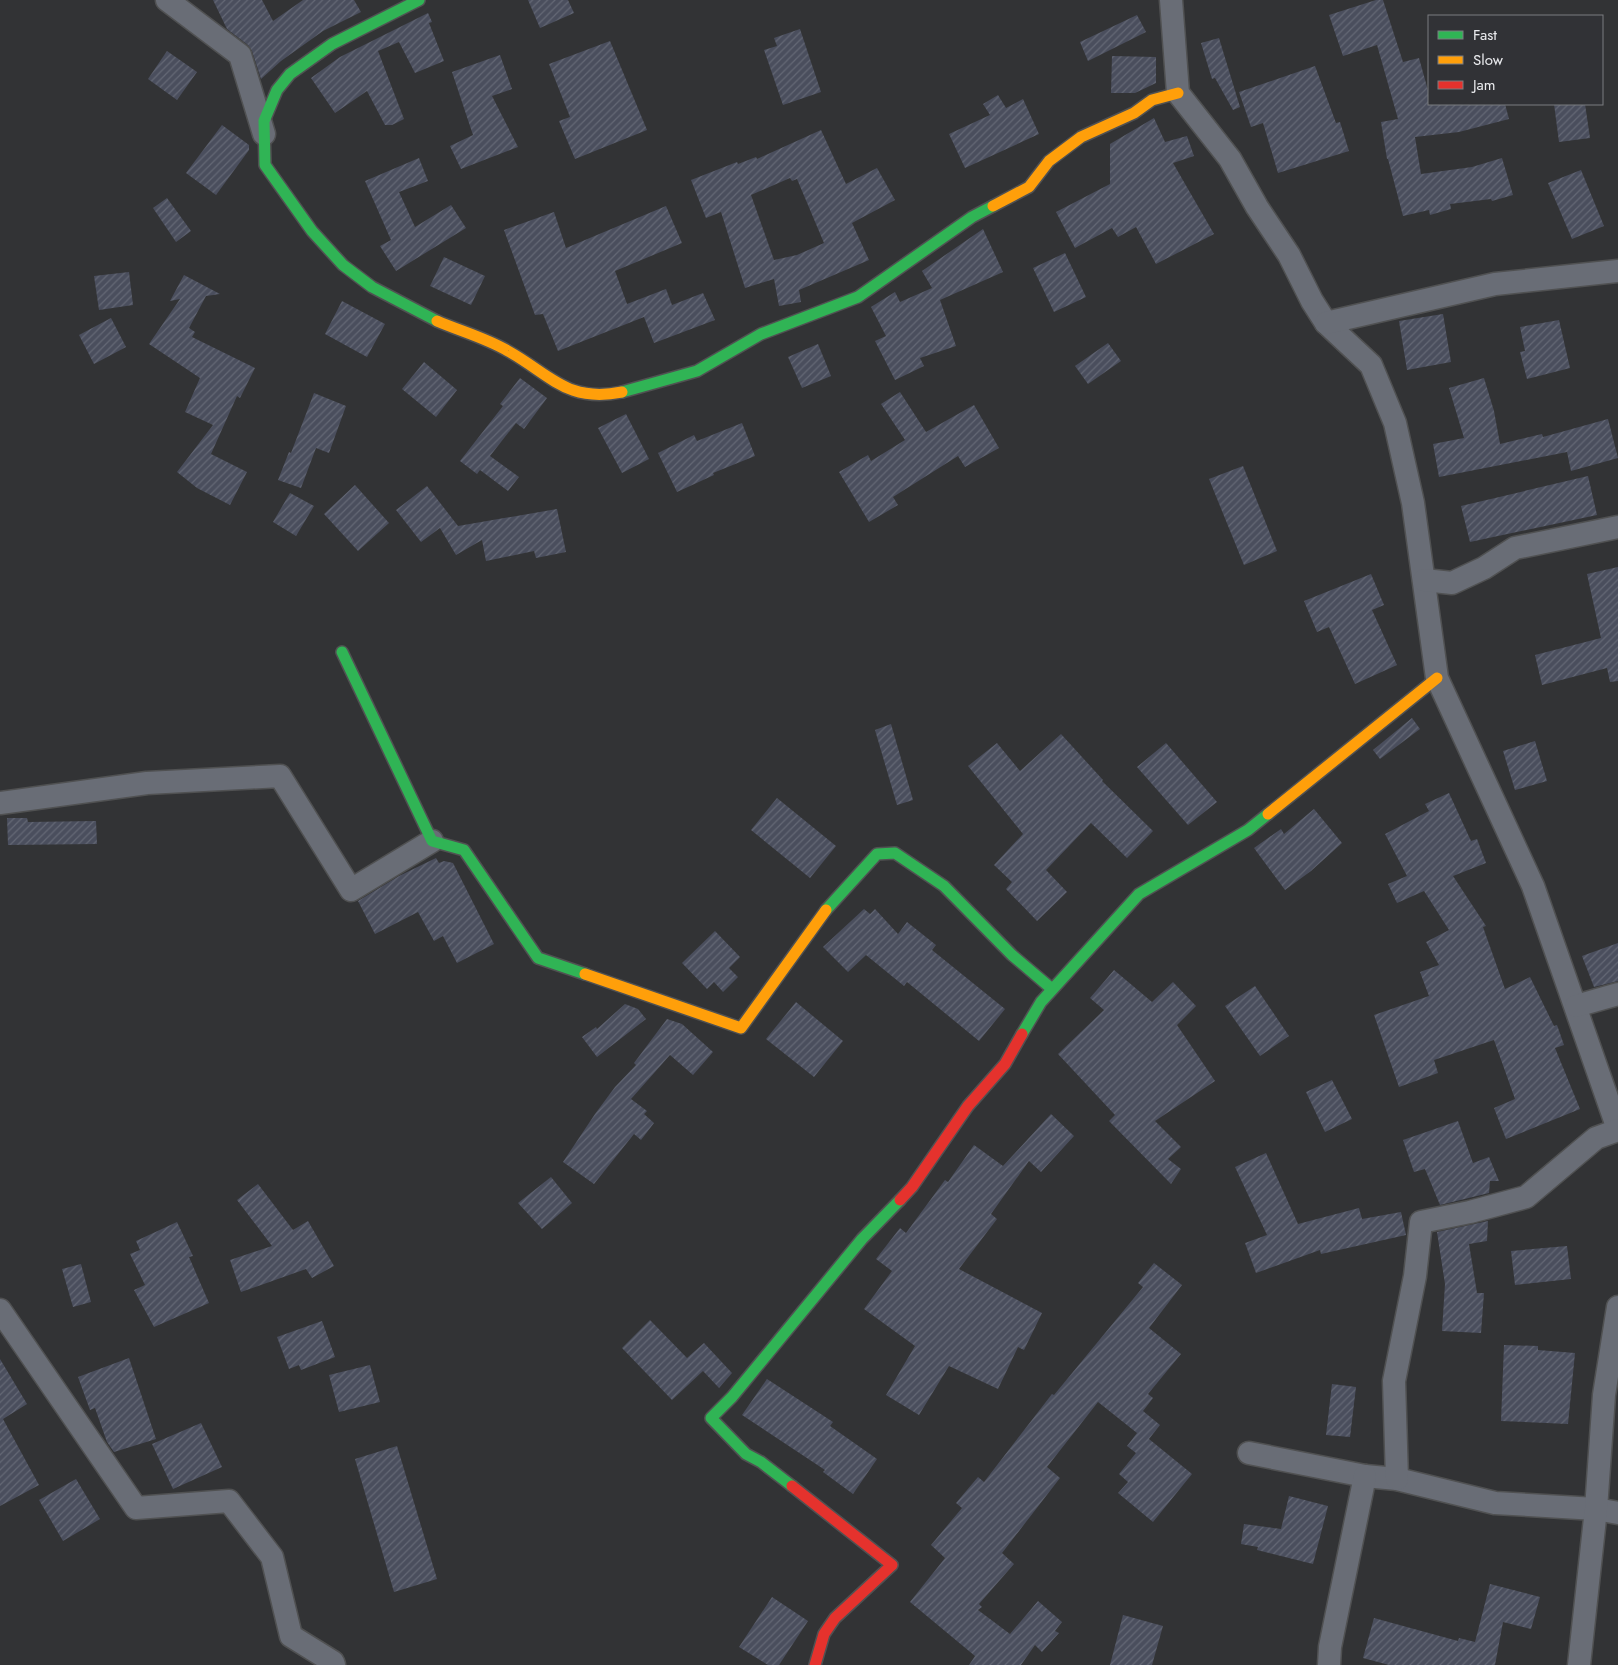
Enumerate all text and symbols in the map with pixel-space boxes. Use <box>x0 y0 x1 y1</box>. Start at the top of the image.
legend <box>1428 15 1603 105</box>
text: Fast <box>1473 24 1497 46</box>
text: Slow <box>1473 49 1504 71</box>
text: Jam <box>1471 74 1496 96</box>

